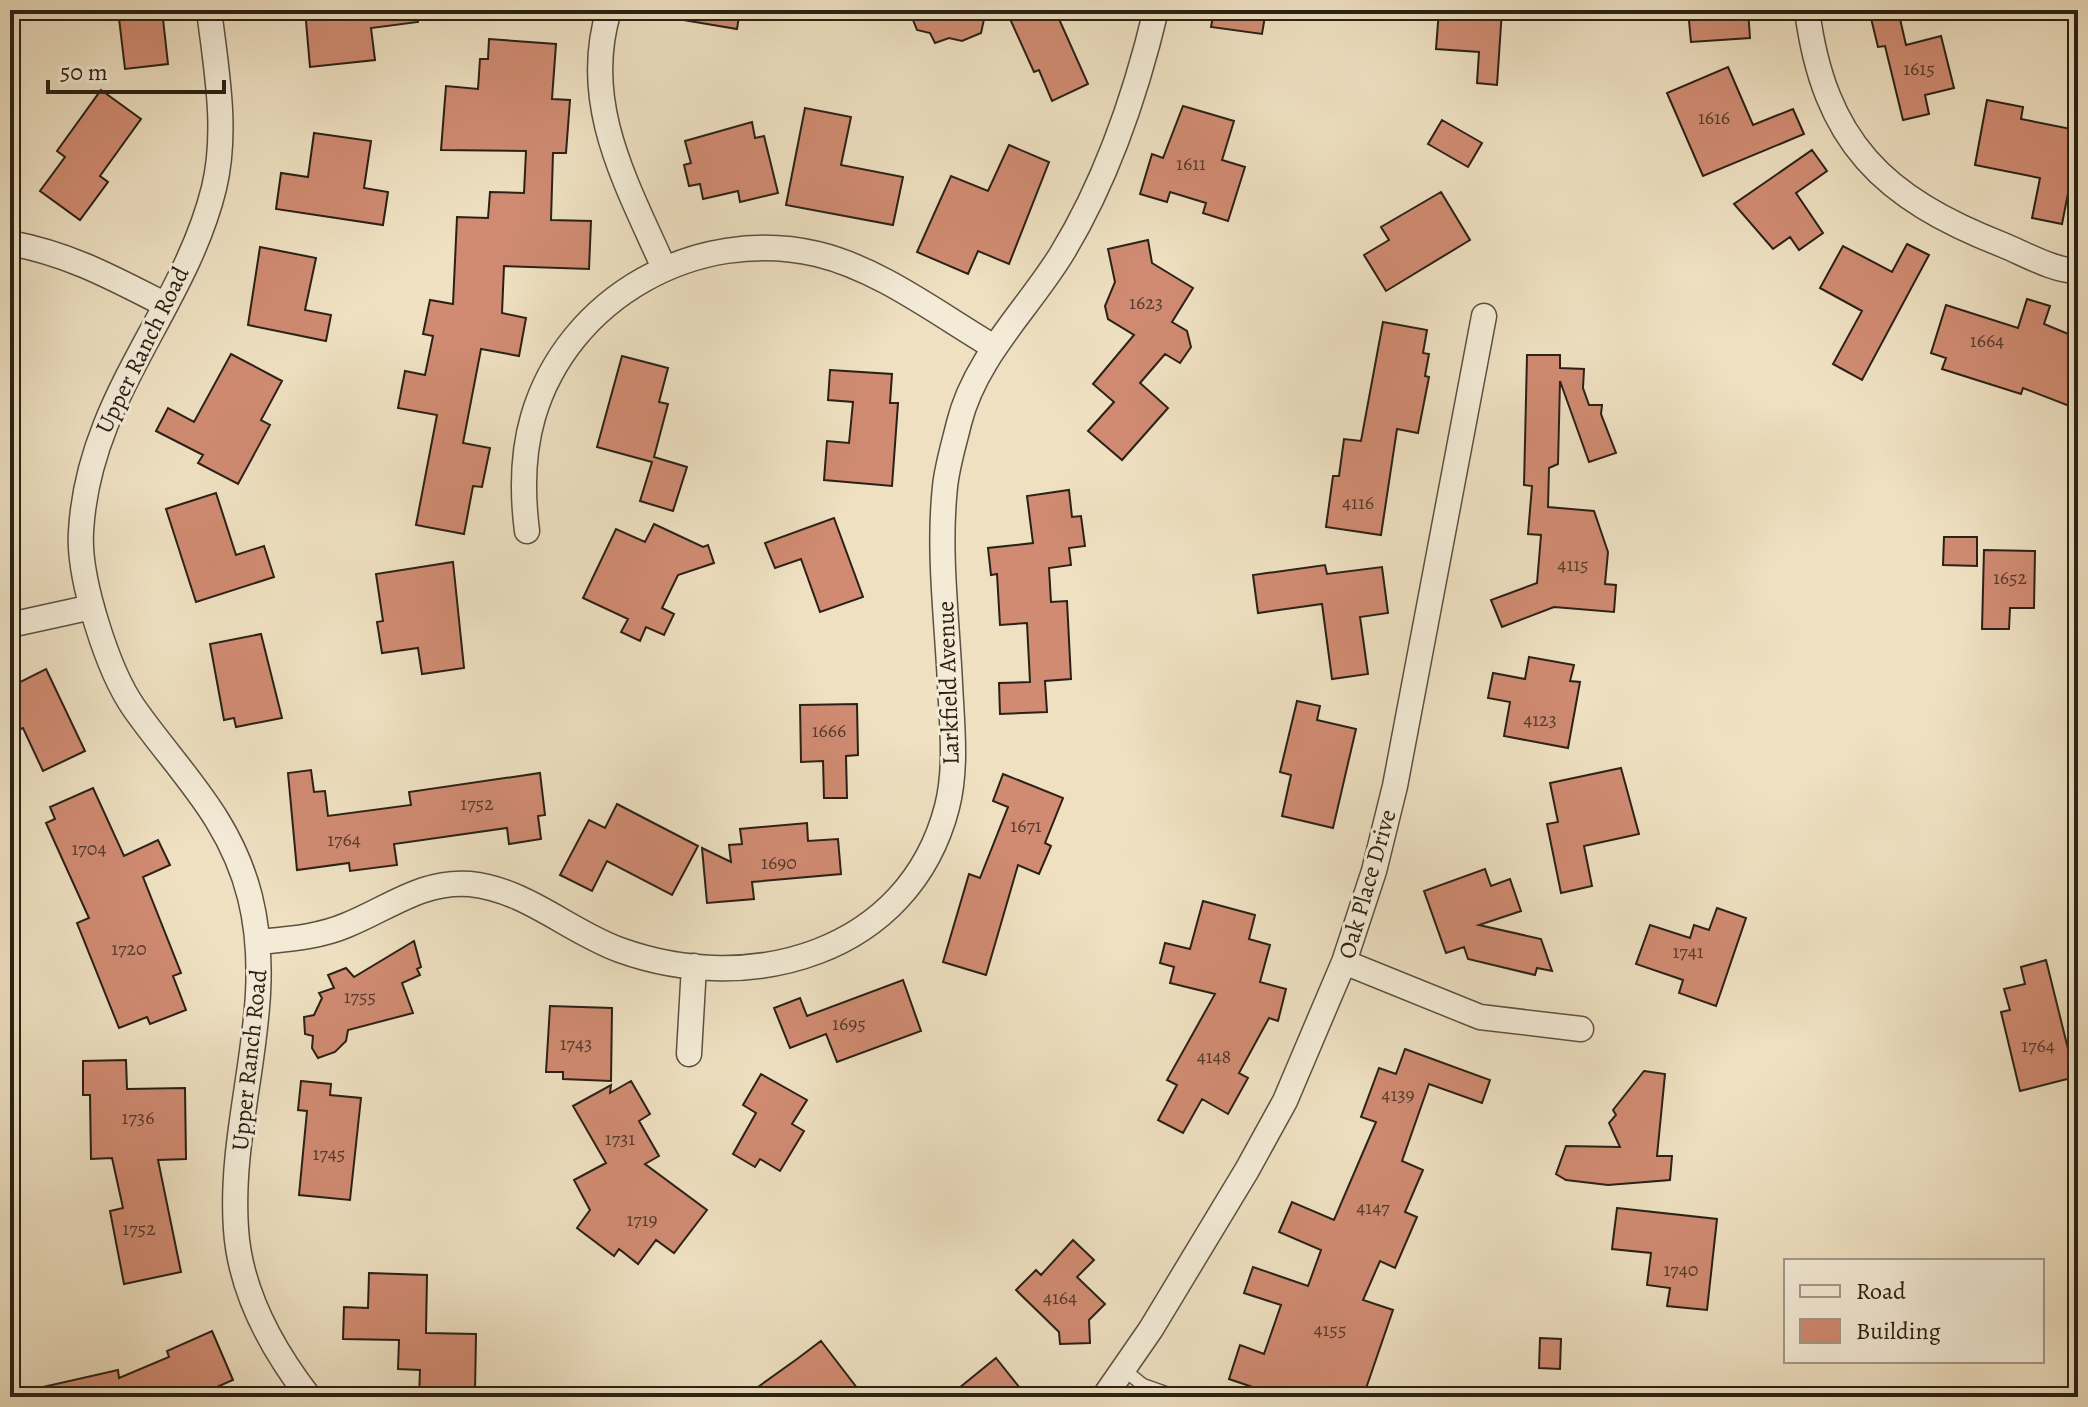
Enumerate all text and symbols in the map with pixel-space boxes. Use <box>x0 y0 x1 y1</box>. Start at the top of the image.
scale bar <box>48 44 224 94</box>
house number: 1615 <box>1903 55 1935 82</box>
text: 50 m <box>60 56 108 88</box>
house number: 1616 <box>1698 104 1730 131</box>
house number: 1611 <box>1176 150 1206 177</box>
street label: Upper Ranch Road <box>88 261 196 439</box>
house number: 1623 <box>1129 289 1163 316</box>
house number: 1664 <box>1970 327 2004 354</box>
house number: 4116 <box>1342 489 1374 516</box>
house number: 4115 <box>1557 551 1589 578</box>
house number: 1652 <box>1993 564 2028 591</box>
street label: Larkfield Avenue <box>929 600 967 766</box>
house number: 4123 <box>1523 706 1557 733</box>
house number: 1666 <box>812 717 846 744</box>
house number: 1752 <box>460 790 494 817</box>
street label: Oak Place Drive <box>1330 806 1404 962</box>
house number: 1671 <box>1010 812 1042 839</box>
house number: 1764 <box>327 826 361 853</box>
house number: 1704 <box>72 835 106 862</box>
house number: 1690 <box>761 849 797 876</box>
house number: 1720 <box>111 935 147 962</box>
house number: 1741 <box>1672 938 1704 965</box>
street label: Upper Ranch Road <box>224 968 274 1152</box>
house number: 1755 <box>344 983 376 1010</box>
house number: 1695 <box>832 1010 866 1037</box>
house number: 1743 <box>560 1030 592 1057</box>
house number: 1764 <box>2021 1032 2055 1059</box>
house number: 4148 <box>1197 1043 1231 1070</box>
house number: 4139 <box>1381 1081 1415 1108</box>
house number: 1736 <box>122 1104 154 1131</box>
house number: 1731 <box>605 1125 635 1152</box>
house number: 1745 <box>313 1140 345 1167</box>
house number: 4147 <box>1356 1194 1390 1221</box>
house number: 1719 <box>626 1206 658 1233</box>
house number: 1752 <box>122 1215 156 1242</box>
house number: 1740 <box>1664 1256 1698 1283</box>
legend <box>1784 1259 2044 1363</box>
text: Road <box>1856 1275 1906 1307</box>
house number: 4164 <box>1043 1284 1077 1311</box>
text: Building <box>1856 1315 1941 1347</box>
house number: 4155 <box>1313 1316 1347 1343</box>

